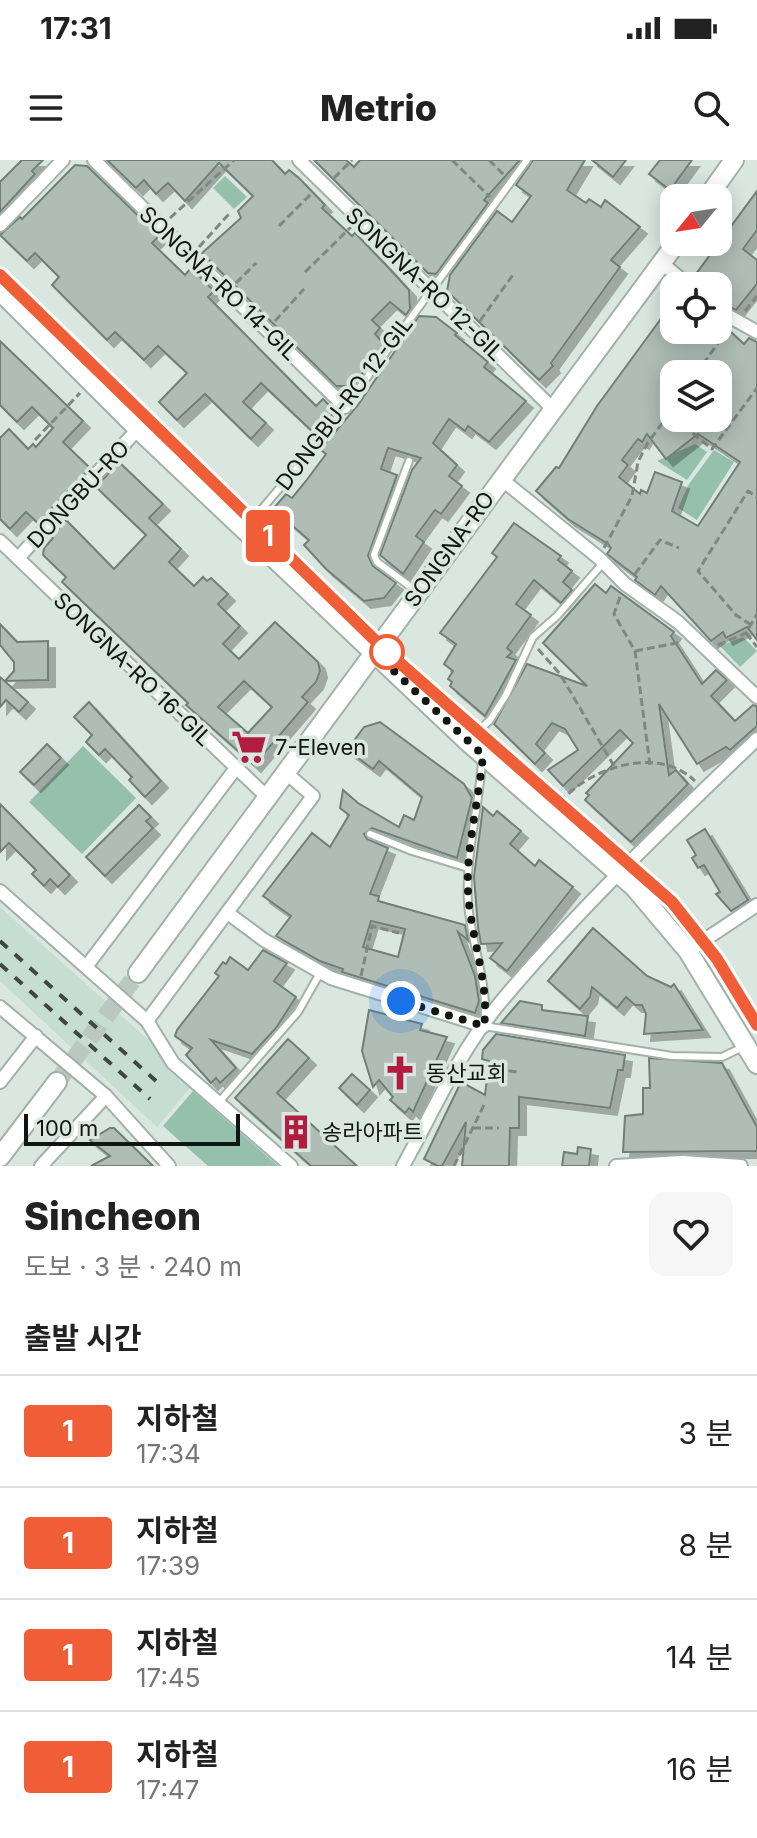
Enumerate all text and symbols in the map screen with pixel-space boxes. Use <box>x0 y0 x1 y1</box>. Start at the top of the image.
text: 17:31 <box>40 10 112 46</box>
icon: menu <box>24 86 68 130</box>
text: Metrio <box>320 86 437 130</box>
icon: search <box>689 86 733 130</box>
north arrow <box>660 184 732 256</box>
map controls <box>660 184 732 432</box>
street label: SONGNA-RO 14-GIL <box>134 201 304 365</box>
street label: SONGNA-RO 12-GIL <box>341 202 509 366</box>
button: locate <box>660 272 732 344</box>
street label: DONGBU-RO 12-GIL <box>270 311 418 495</box>
button: layers <box>660 360 732 432</box>
street label: DONGBU-RO <box>22 435 134 553</box>
street label: SONGNA-RO <box>398 486 500 612</box>
line badge: 1 <box>242 510 294 562</box>
text: 1 <box>262 519 274 553</box>
street label: SONGNA-RO 16-GIL <box>49 587 217 751</box>
unlabelled marker <box>370 635 404 669</box>
supermarket icon: 7-Eleven <box>230 728 268 766</box>
place label: 7-Eleven <box>275 734 366 760</box>
your location <box>381 981 421 1021</box>
church icon: 동산교회 <box>381 1054 419 1092</box>
place label: 동산교회 <box>426 1060 507 1086</box>
scale bar <box>24 1110 240 1146</box>
building icon: 송라아파트 <box>277 1113 315 1151</box>
text: 100 m <box>36 1115 98 1141</box>
place label: 송라아파트 <box>322 1119 423 1145</box>
button: heart <box>649 1192 733 1276</box>
text: Sincheon <box>24 1193 201 1239</box>
text: 도보 · 3 분 · 240 m <box>24 1251 242 1282</box>
text: 출발 시간 <box>24 1320 142 1356</box>
text: 지하철 <box>136 1400 219 1436</box>
text: 1 <box>62 1414 74 1448</box>
text: 3 분 <box>678 1415 733 1451</box>
text: 17:34 <box>136 1438 201 1469</box>
text: 지하철 <box>136 1512 219 1548</box>
text: 1 <box>62 1526 74 1560</box>
text: 8 분 <box>678 1527 733 1563</box>
text: 17:39 <box>136 1550 200 1581</box>
text: 지하철 <box>136 1624 219 1660</box>
text: 1 <box>62 1638 74 1672</box>
text: 14 분 <box>665 1639 733 1675</box>
text: 17:45 <box>136 1662 201 1693</box>
text: 지하철 <box>136 1736 219 1772</box>
text: 1 <box>62 1750 74 1784</box>
text: 16 분 <box>666 1751 733 1787</box>
text: 17:47 <box>136 1774 199 1805</box>

